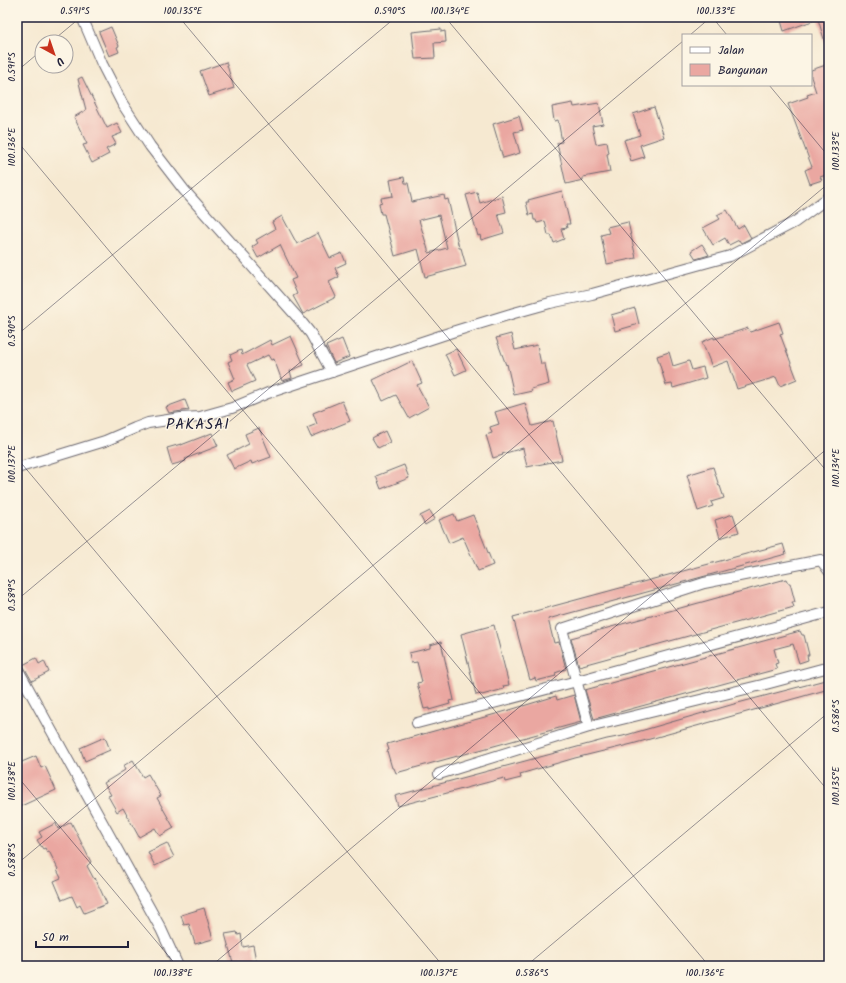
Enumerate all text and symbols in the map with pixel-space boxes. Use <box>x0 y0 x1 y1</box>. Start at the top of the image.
text: 0.591°S <box>60 3 90 19</box>
text: 100.135°E <box>164 3 204 19</box>
text: 0.590°S <box>374 3 406 19</box>
text: 100.134°E <box>430 3 471 19</box>
text: 100.133°E <box>696 3 737 19</box>
north arrow <box>34 34 74 74</box>
legend <box>682 34 812 86</box>
text: Jalan <box>718 41 744 60</box>
text: 0.591°S <box>4 52 20 82</box>
text: U <box>51 52 68 70</box>
text: Bangunan <box>718 61 768 80</box>
text: 100.136°E <box>4 126 20 167</box>
text: 100.133°E <box>828 130 844 171</box>
text: 0.590°S <box>4 315 20 347</box>
district label: PAKASAI <box>166 413 230 437</box>
text: 100.137°E <box>4 444 20 483</box>
text: 100.134°E <box>828 447 844 488</box>
text: 0.589°S <box>4 578 20 611</box>
text: 0.586°S <box>828 699 844 733</box>
text: 100.138°E <box>4 760 20 801</box>
text: 100.135°E <box>828 765 844 805</box>
text: 0.588°S <box>4 843 20 877</box>
scale bar <box>36 923 128 949</box>
text: 50 m <box>42 928 69 947</box>
text: 100.138°E <box>153 965 194 981</box>
text: 100.137°E <box>420 965 459 981</box>
text: 0.586°S <box>515 965 549 981</box>
text: 100.136°E <box>685 965 726 981</box>

